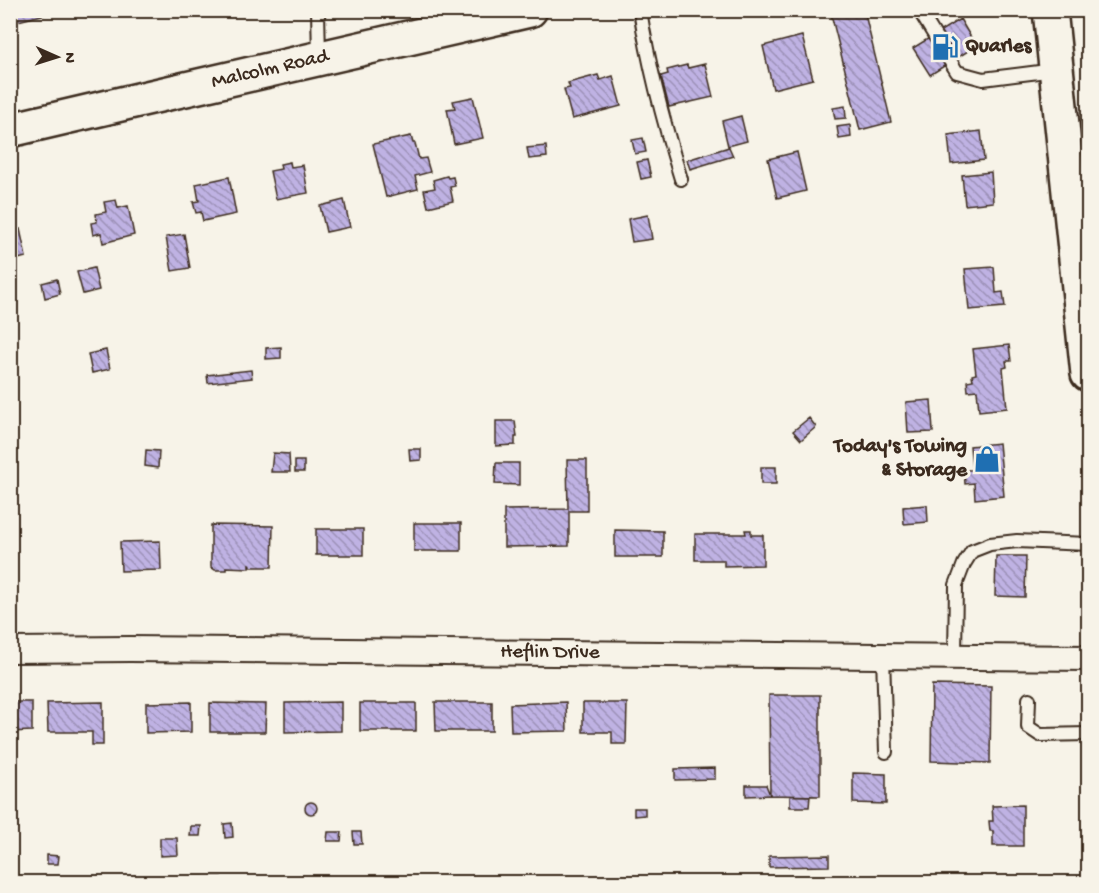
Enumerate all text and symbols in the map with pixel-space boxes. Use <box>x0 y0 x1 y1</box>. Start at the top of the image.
north arrow <box>27 27 87 87</box>
fuel station icon: Quarles <box>930 32 960 62</box>
place label: Quarles <box>965 35 1033 60</box>
street label: Malcolm Road <box>209 44 333 95</box>
text: N <box>59 52 78 64</box>
place label: Today's Towing & Storage <box>832 435 968 484</box>
shop icon: Today's Towing & Storage <box>972 444 1002 474</box>
street label: Heflin Drive <box>500 640 601 666</box>

